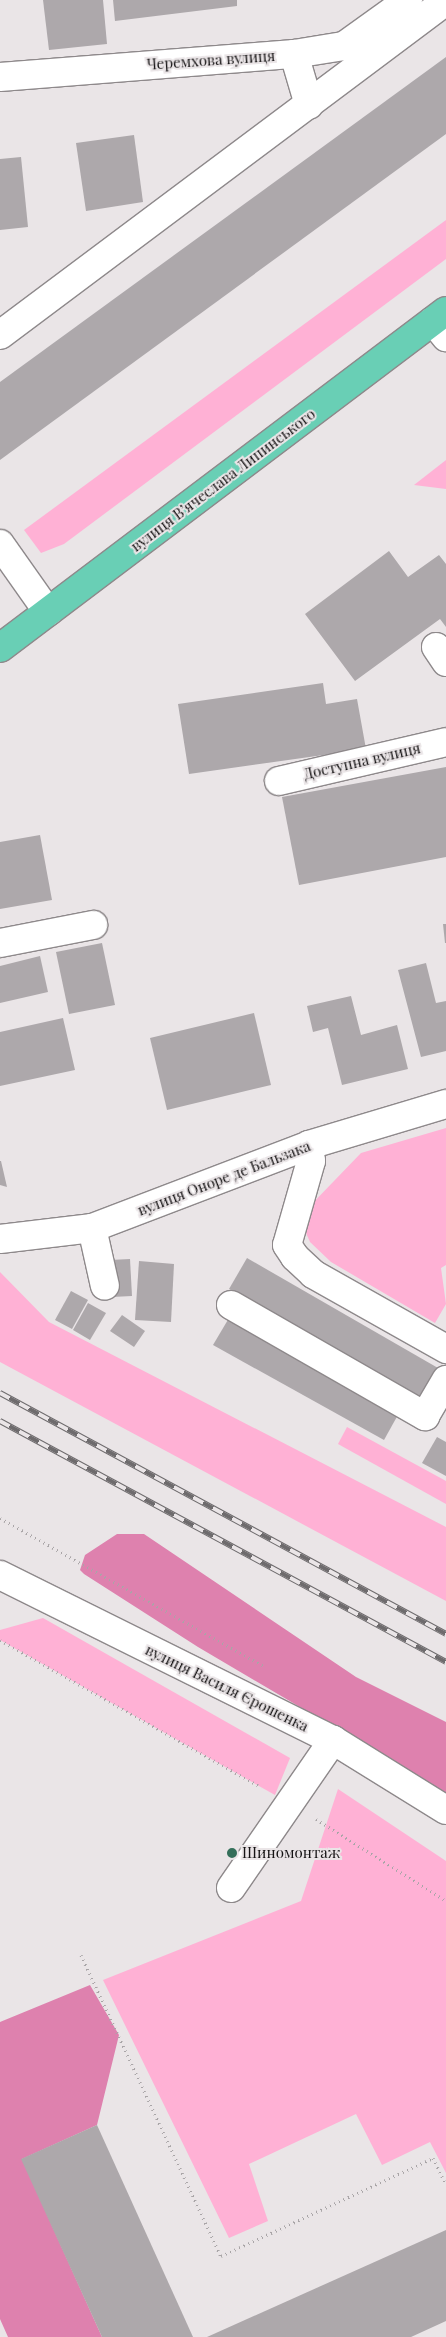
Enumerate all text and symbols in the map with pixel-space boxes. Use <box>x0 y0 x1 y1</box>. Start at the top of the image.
street label: Черемхова вулиця <box>146 47 276 73</box>
street label: вулиця Вʼячеслава Липинського <box>127 405 319 555</box>
street label: Доступна вулиця <box>302 739 422 783</box>
street label: вулиця Оноре де Бальзака <box>135 1137 313 1219</box>
street label: вулиця Василя Єрошенка <box>142 1641 312 1735</box>
place label: Шиномонтаж <box>242 1844 340 1862</box>
marker: Шиномонтаж <box>226 1847 238 1859</box>

